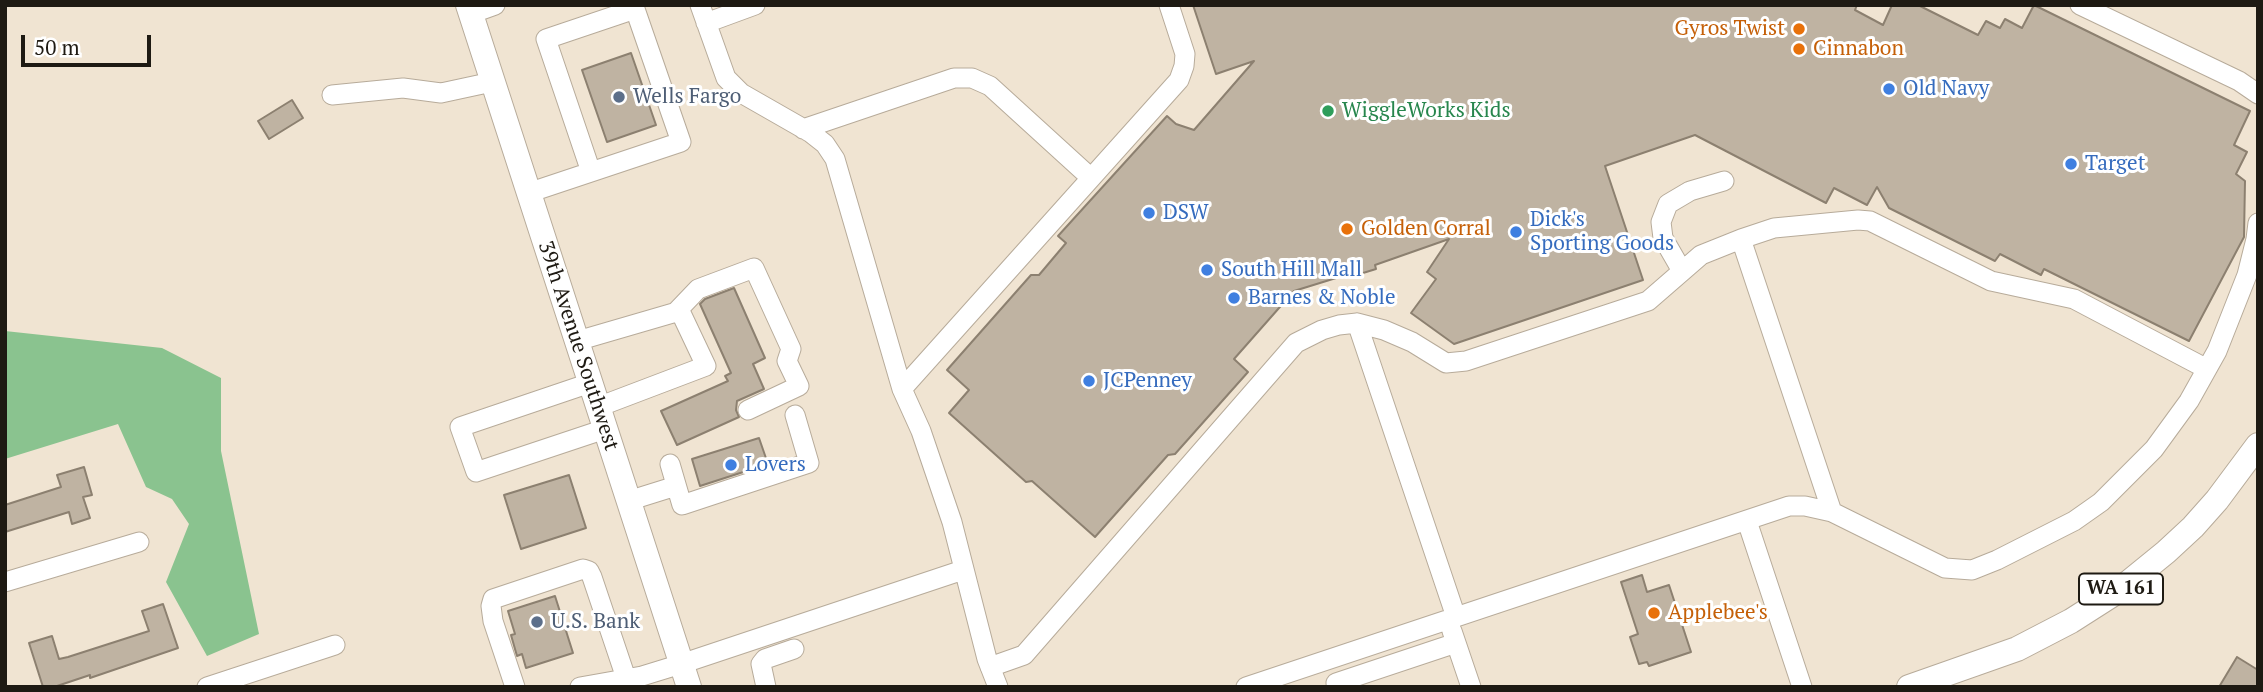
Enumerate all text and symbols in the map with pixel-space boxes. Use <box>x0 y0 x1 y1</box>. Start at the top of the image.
place label: Gyros Twist <box>1675 16 1785 42</box>
scale bar <box>24 21 154 65</box>
marker: Gyros Twist <box>1791 21 1807 37</box>
text: 50 m <box>34 33 80 61</box>
place label: Cinnabon <box>1813 36 1904 62</box>
marker: Cinnabon <box>1791 41 1807 57</box>
place label: Old Navy <box>1903 76 1989 102</box>
marker: Old Navy <box>1881 81 1897 97</box>
place label: Wells Fargo <box>633 84 741 110</box>
marker: Wells Fargo <box>611 89 627 105</box>
place label: WiggleWorks Kids <box>1342 98 1511 124</box>
marker: WiggleWorks Kids <box>1320 103 1336 119</box>
place label: Target <box>2085 151 2145 177</box>
marker: Target <box>2063 156 2079 172</box>
place label: DSW <box>1163 200 1209 226</box>
marker: DSW <box>1141 205 1157 221</box>
place label: Dick's Sporting Goods <box>1530 207 1674 257</box>
place label: Golden Corral <box>1361 216 1491 242</box>
marker: Golden Corral <box>1339 221 1355 237</box>
marker: Dick's Sporting Goods <box>1508 224 1524 240</box>
street label: 39th Avenue Southwest <box>532 238 624 454</box>
place label: South Hill Mall <box>1221 257 1362 283</box>
marker: South Hill Mall <box>1199 262 1215 278</box>
place label: Barnes & Noble <box>1248 285 1395 311</box>
marker: Barnes & Noble <box>1226 290 1242 306</box>
place label: JCPenney <box>1103 368 1192 394</box>
marker: JCPenney <box>1081 373 1097 389</box>
place label: Lovers <box>745 452 806 478</box>
marker: Lovers <box>723 457 739 473</box>
road number: WA 161 <box>2079 574 2163 604</box>
place label: Applebee's <box>1668 600 1768 626</box>
marker: Applebee's <box>1646 605 1662 621</box>
place label: U.S. Bank <box>551 609 640 635</box>
marker: U.S. Bank <box>529 614 545 630</box>

